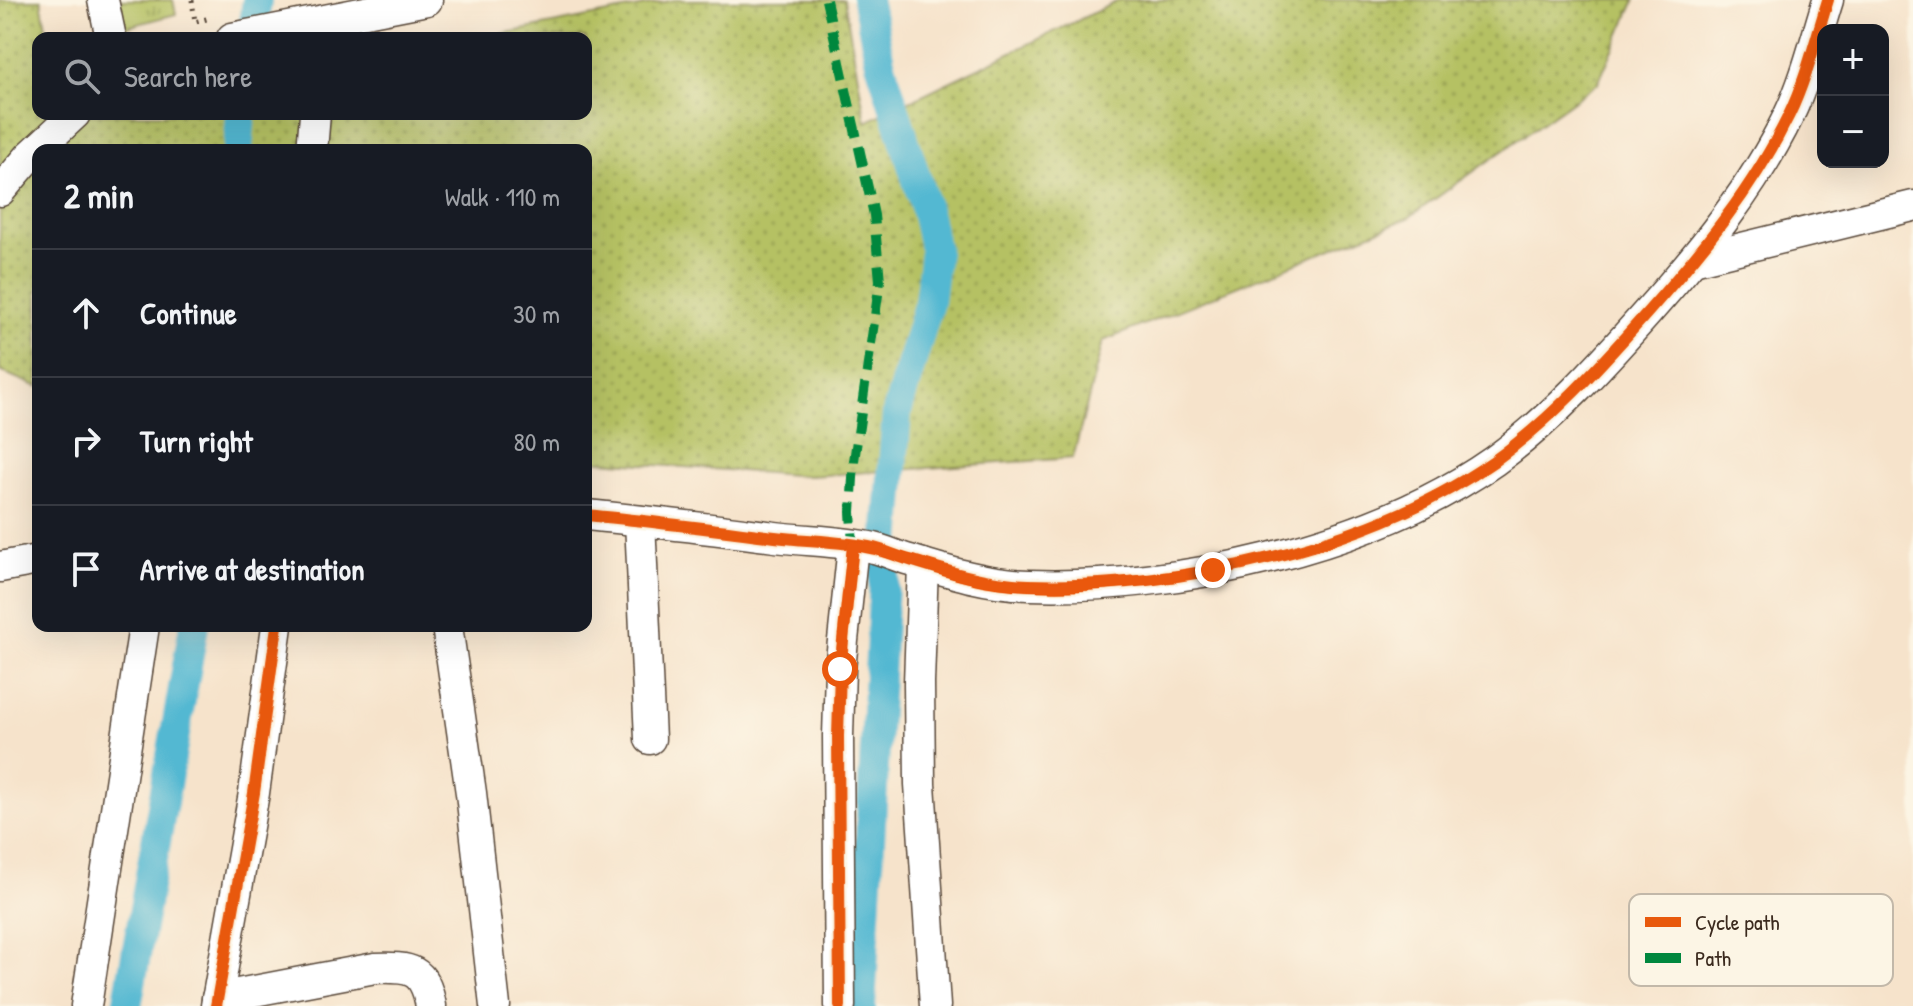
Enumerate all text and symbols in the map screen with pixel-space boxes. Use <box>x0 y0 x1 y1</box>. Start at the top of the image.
map controls <box>1817 24 1889 168</box>
button: + <box>1817 24 1889 96</box>
search box <box>32 32 592 120</box>
icon: search <box>60 54 104 98</box>
text: Search here <box>124 56 252 96</box>
button: − <box>1817 96 1889 168</box>
text: 2 min <box>64 173 134 219</box>
text: Walk · 110 m <box>445 179 560 214</box>
icon: ahead <box>64 291 108 335</box>
text: Continue <box>140 293 237 333</box>
text: 30 m <box>513 296 560 331</box>
icon: right <box>64 419 108 463</box>
text: Turn right <box>140 421 253 461</box>
text: 80 m <box>513 424 560 459</box>
icon: arrive <box>64 547 108 591</box>
text: Arrive at destination <box>140 549 365 589</box>
route end <box>1195 552 1231 588</box>
route start <box>822 651 858 687</box>
legend <box>1629 894 1893 986</box>
text: Cycle path <box>1695 907 1779 937</box>
text: Path <box>1695 943 1731 973</box>

